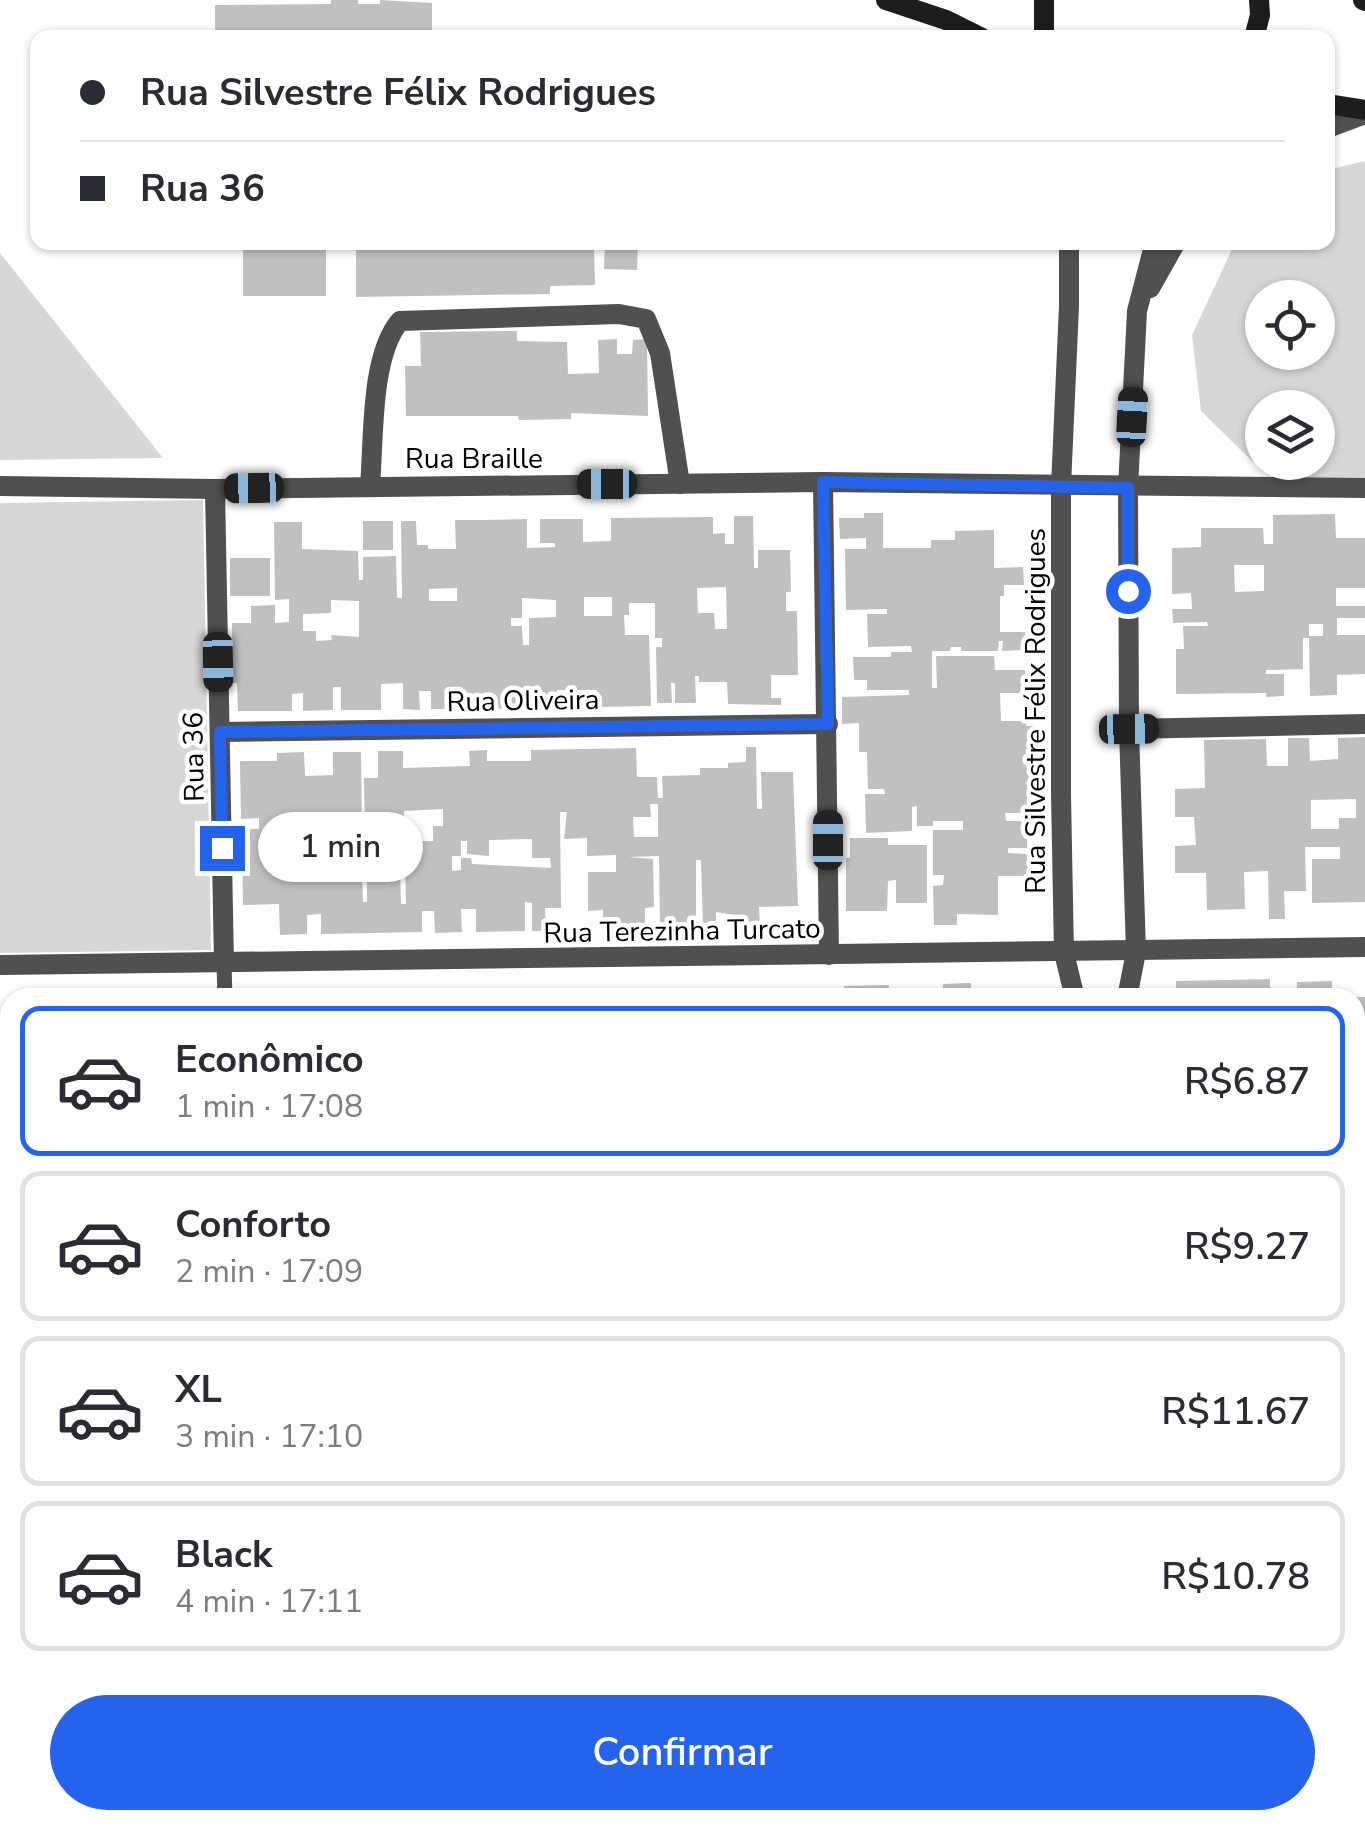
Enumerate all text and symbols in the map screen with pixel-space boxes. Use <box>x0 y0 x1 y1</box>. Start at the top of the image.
text: Rua Silvestre Félix Rodrigues <box>140 67 656 118</box>
text: Rua 36 <box>140 163 265 214</box>
map controls <box>1245 280 1335 480</box>
button: locate <box>1245 280 1335 370</box>
car <box>1115 386 1149 448</box>
button: layers <box>1245 390 1335 480</box>
street label: Rua Braille <box>405 440 543 478</box>
car <box>577 469 637 499</box>
car <box>224 472 284 504</box>
street label: Rua Silvestre Félix Rodrigues <box>1017 528 1055 894</box>
route start <box>1106 569 1151 614</box>
car <box>202 632 234 692</box>
street label: Rua Oliveira <box>446 681 600 721</box>
street label: Rua 36 <box>174 712 214 802</box>
car <box>1099 713 1159 745</box>
car <box>813 810 843 870</box>
callout: 1 min <box>257 813 422 883</box>
text: 1 min <box>300 825 381 868</box>
route end <box>200 826 245 871</box>
street label: Rua Terezinha Turcato <box>543 910 821 952</box>
text: Econômico <box>175 1034 364 1085</box>
icon: car <box>55 1036 145 1126</box>
text: R$6.87 <box>1184 1056 1310 1107</box>
text: 1 min · 17:08 <box>175 1085 363 1128</box>
text: Conforto <box>175 1199 331 1250</box>
icon: car <box>55 1201 145 1291</box>
text: R$9.27 <box>1184 1221 1310 1272</box>
text: 2 min · 17:09 <box>175 1250 363 1293</box>
text: XL <box>175 1364 222 1415</box>
icon: car <box>55 1366 145 1456</box>
text: R$11.67 <box>1161 1386 1310 1437</box>
text: 3 min · 17:10 <box>175 1415 363 1458</box>
text: Black <box>175 1529 272 1580</box>
icon: car <box>55 1531 145 1621</box>
text: R$10.78 <box>1161 1551 1310 1602</box>
text: 4 min · 17:11 <box>175 1580 363 1623</box>
button: Confirmar <box>50 1695 1315 1810</box>

